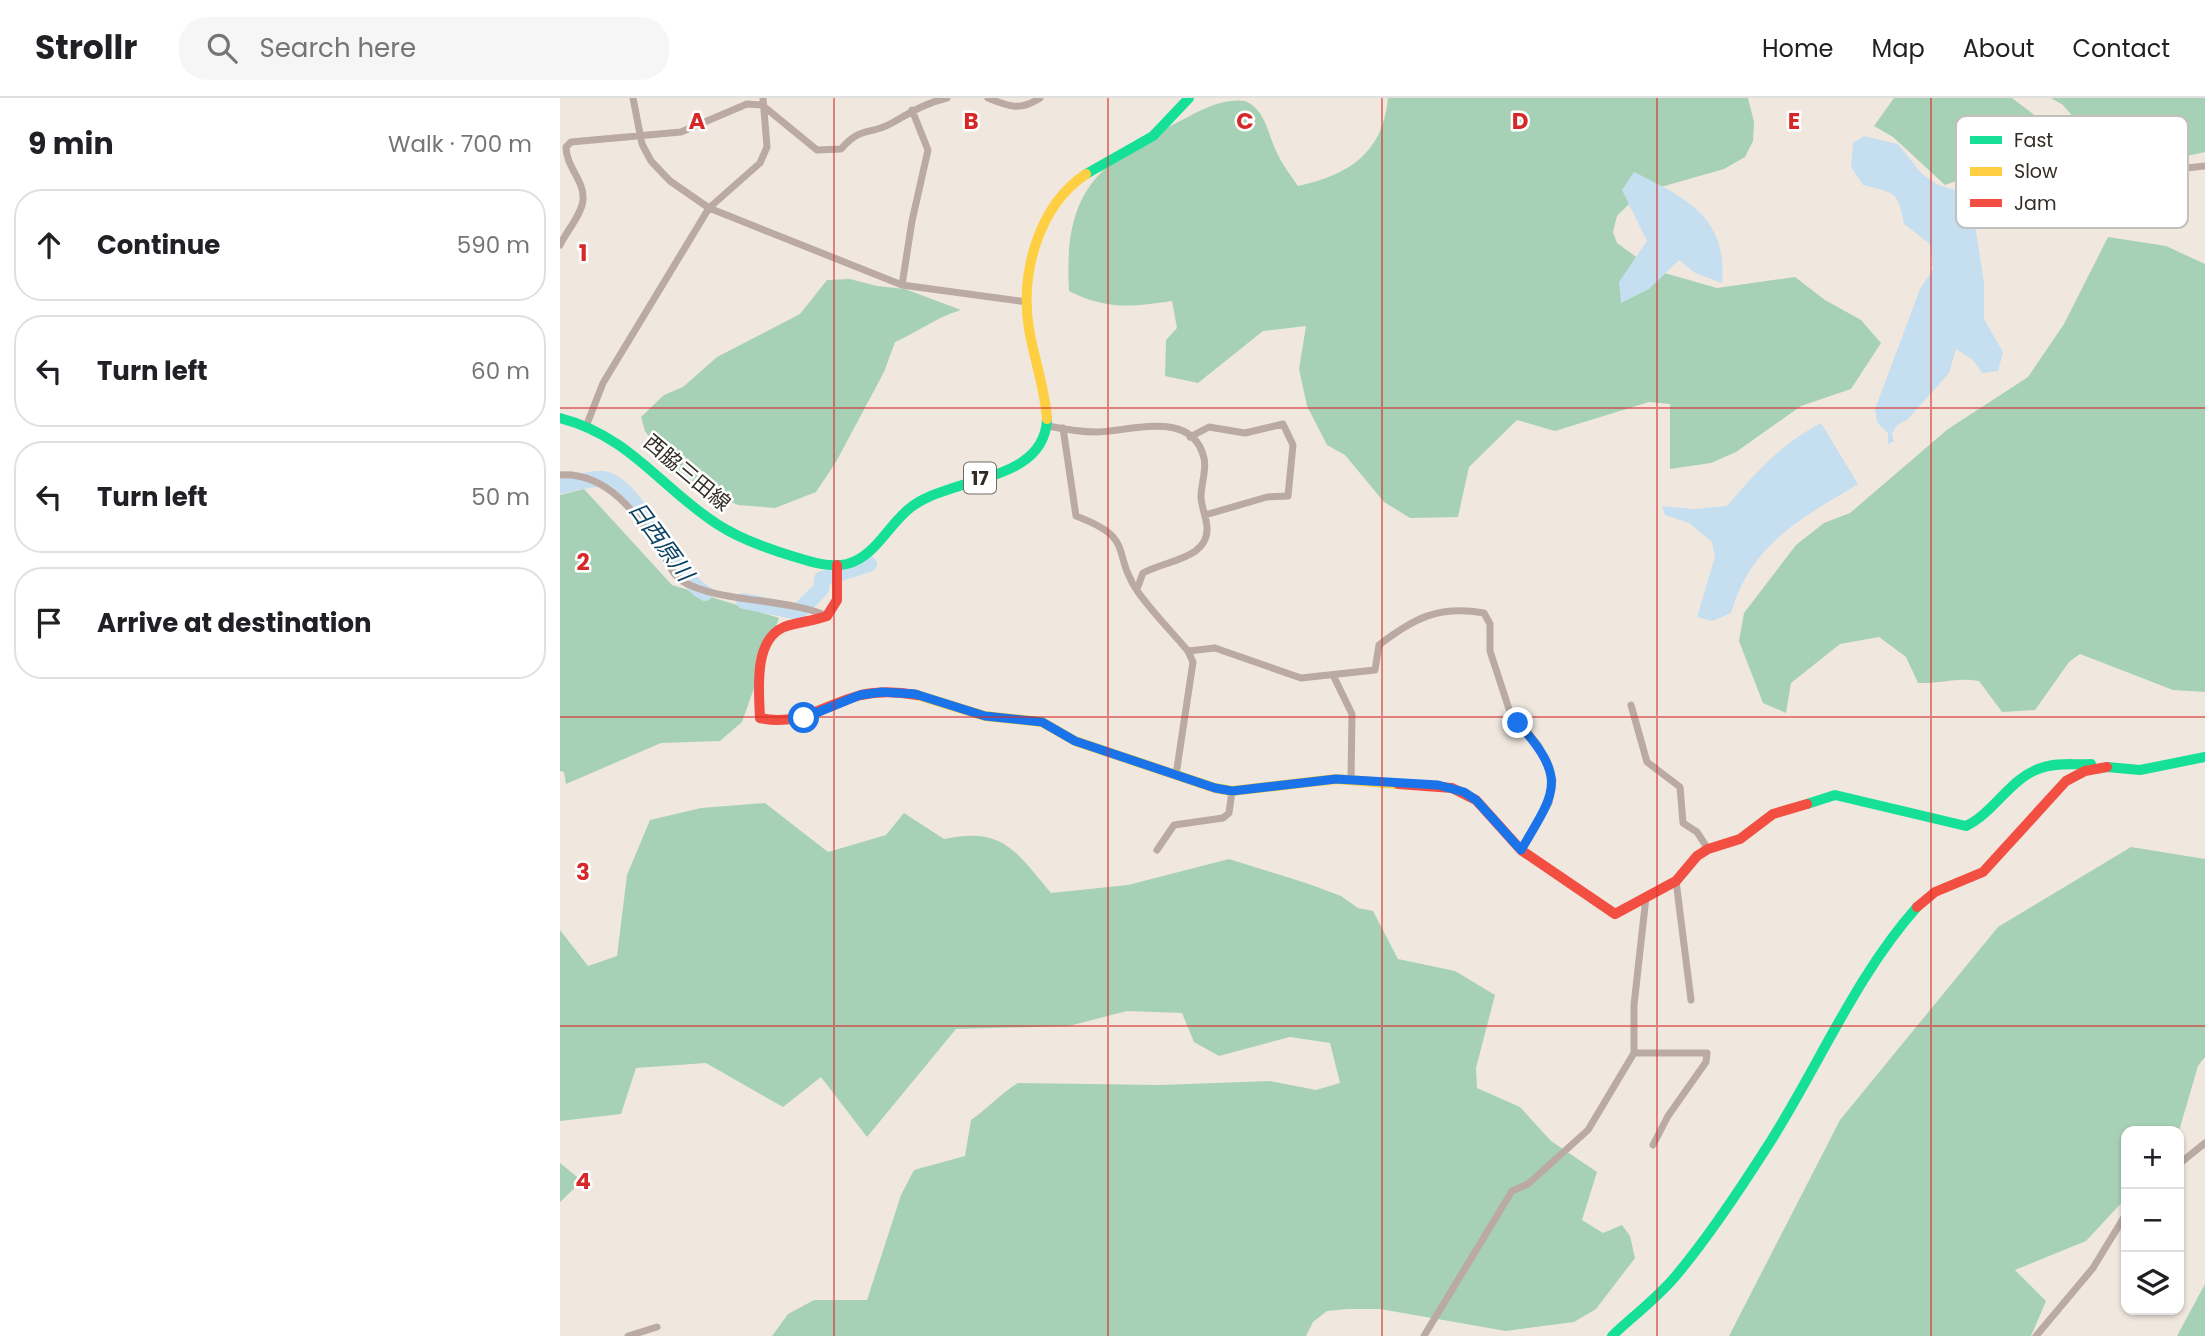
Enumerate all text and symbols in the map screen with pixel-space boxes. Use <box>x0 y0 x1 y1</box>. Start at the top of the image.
search box <box>179 17 669 80</box>
text: Strollr <box>35 24 137 71</box>
icon: search <box>203 29 241 67</box>
text: Search here <box>259 30 416 66</box>
text: Home <box>1762 32 1834 65</box>
text: Map <box>1872 32 1925 65</box>
text: About <box>1963 32 2034 65</box>
text: Contact <box>2072 32 2170 65</box>
text: A <box>689 105 706 137</box>
text: B <box>963 105 979 137</box>
text: C <box>1236 105 1254 137</box>
text: D <box>1512 105 1528 137</box>
text: E <box>1788 105 1800 137</box>
legend <box>1956 116 2188 228</box>
text: 9 min <box>28 122 114 165</box>
text: Fast <box>2014 127 2053 154</box>
text: Walk · 700 m <box>388 128 532 160</box>
text: Slow <box>2014 158 2058 185</box>
text: Jam <box>2014 190 2056 217</box>
icon: ahead <box>30 226 68 264</box>
text: Continue <box>97 227 220 263</box>
text: 590 m <box>457 229 530 261</box>
text: 1 <box>579 237 587 269</box>
icon: left <box>30 352 68 390</box>
text: Turn left <box>97 353 208 389</box>
text: 60 m <box>471 355 530 387</box>
street label: 西脇三田線 <box>638 428 737 517</box>
road number: 17 <box>964 462 996 494</box>
icon: left <box>30 478 68 516</box>
text: Turn left <box>97 479 208 515</box>
text: 50 m <box>471 481 530 513</box>
water label: 日西原川 <box>621 494 703 590</box>
text: 2 <box>576 546 590 578</box>
icon: arrive <box>30 604 68 642</box>
text: Arrive at destination <box>97 605 372 641</box>
route start <box>788 702 819 733</box>
route end <box>1502 707 1533 738</box>
text: 3 <box>576 856 590 888</box>
map controls <box>2121 1126 2184 1315</box>
button: + <box>2121 1126 2184 1189</box>
text: 4 <box>575 1165 591 1197</box>
button: − <box>2121 1189 2184 1252</box>
button: layers <box>2121 1252 2184 1315</box>

